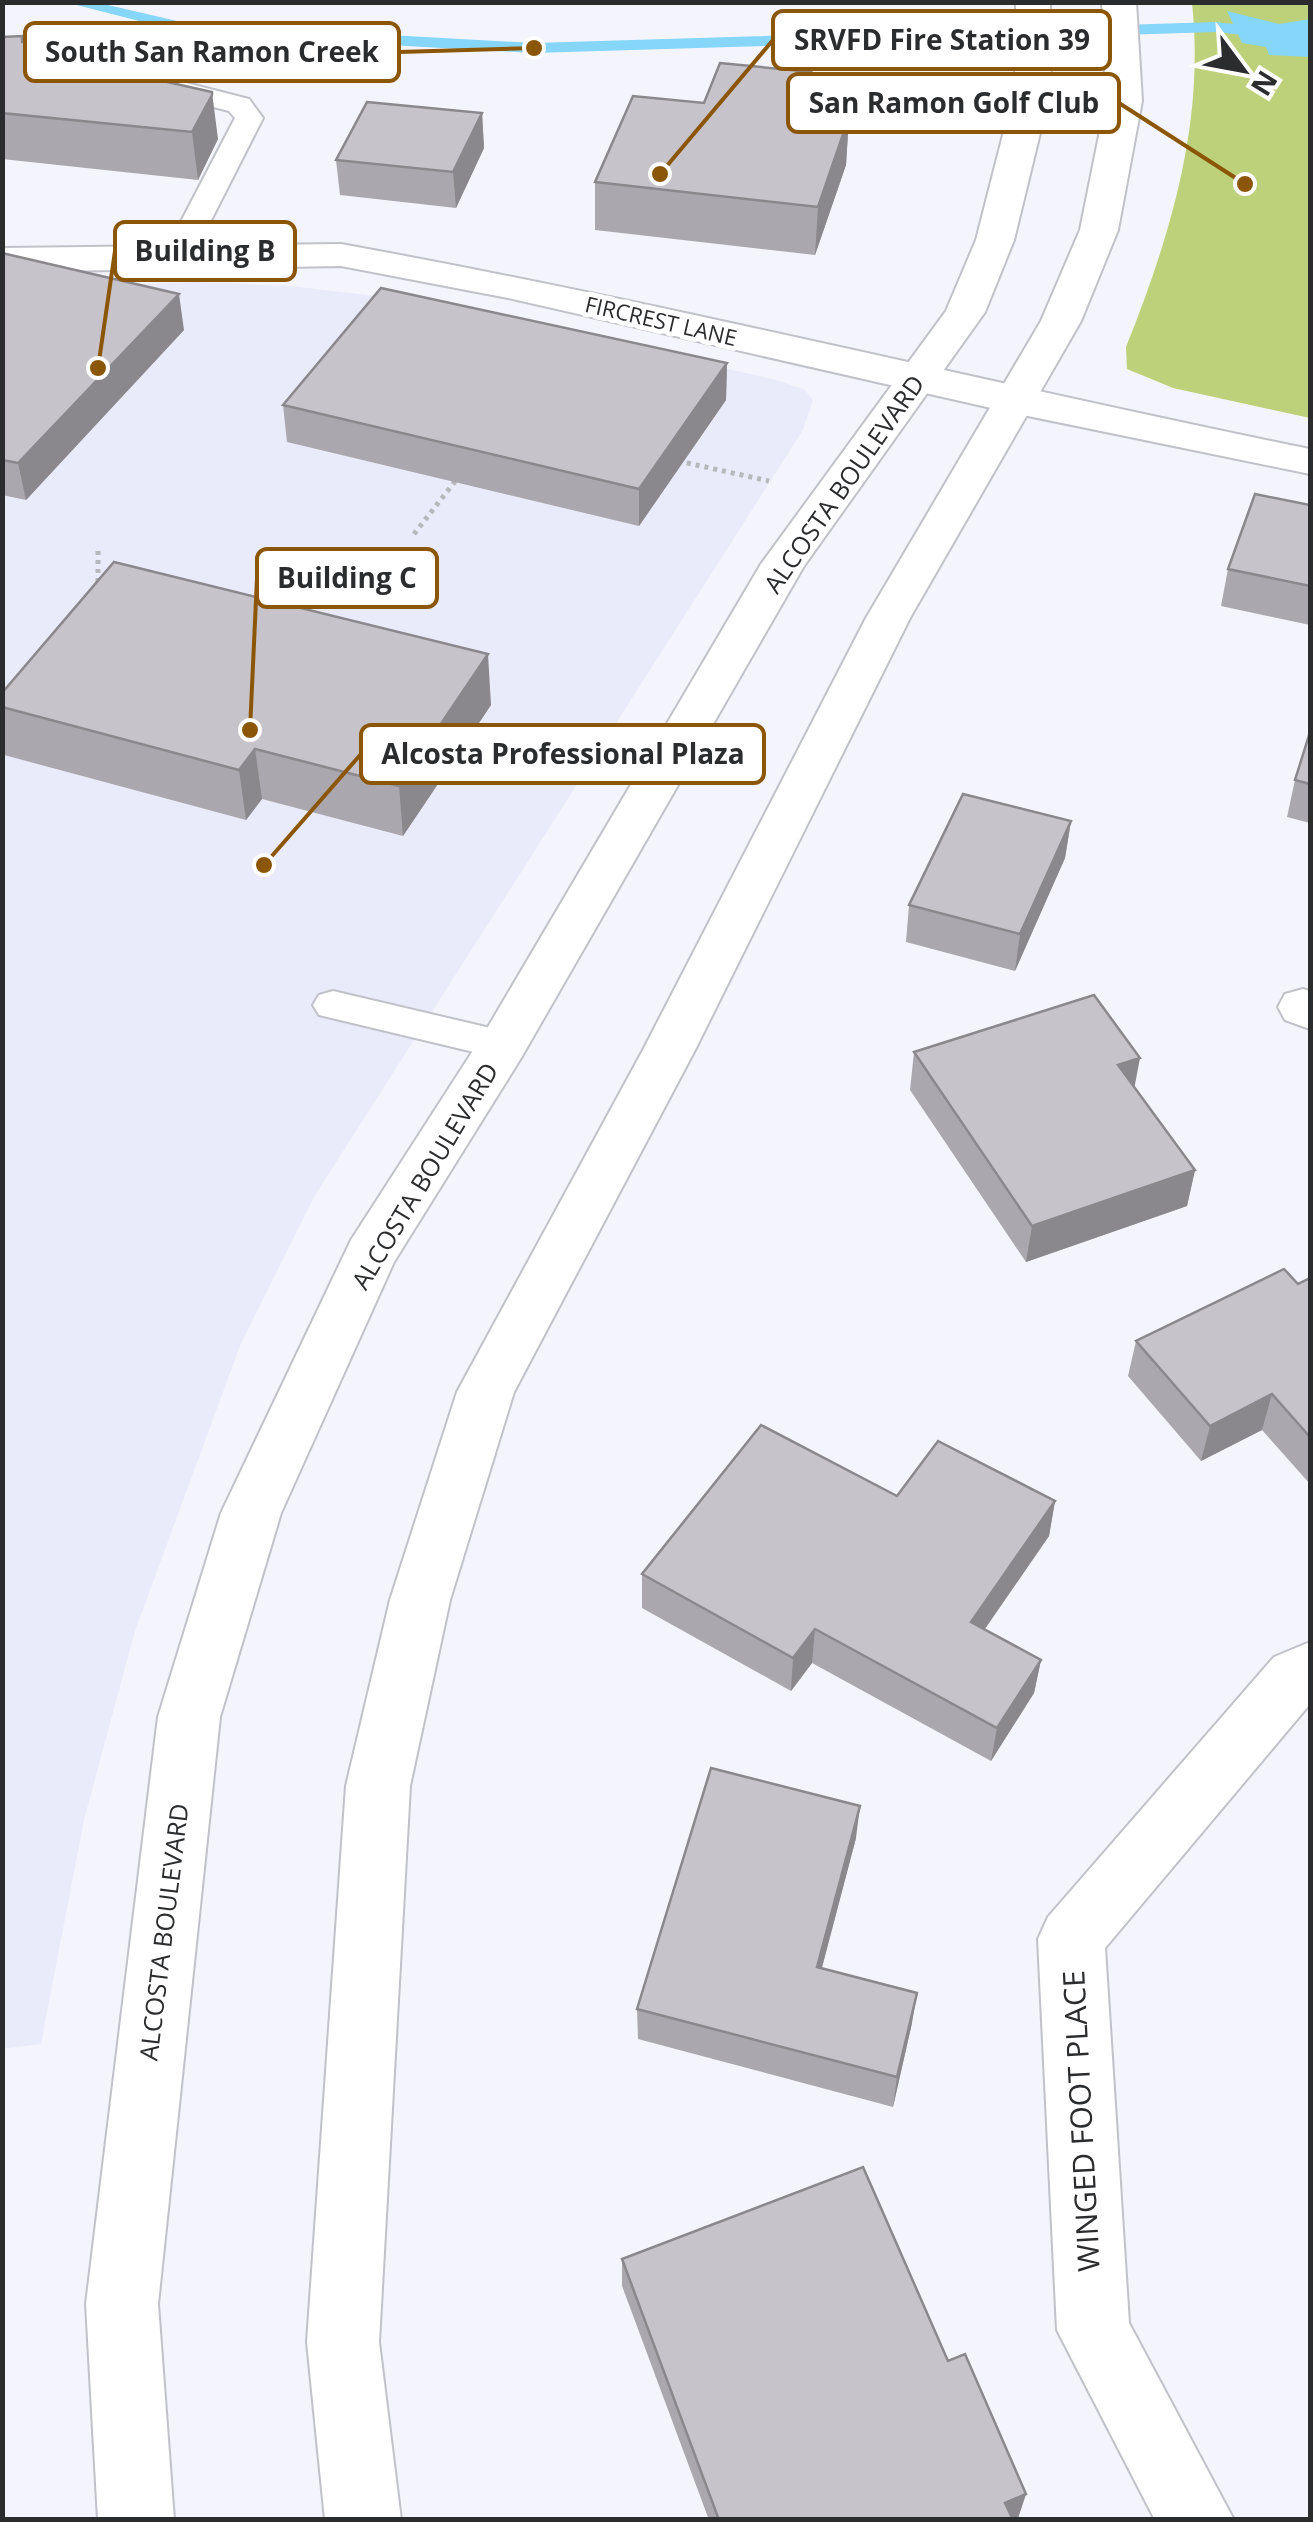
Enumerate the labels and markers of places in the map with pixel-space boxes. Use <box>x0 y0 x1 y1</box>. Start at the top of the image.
callout: SRVFD Fire Station 39 <box>773 11 1110 69</box>
callout: South San Ramon Creek <box>25 23 399 81</box>
callout: San Ramon Golf Club <box>788 74 1119 132</box>
callout: Building B <box>115 222 295 280</box>
callout: Building C <box>257 549 437 607</box>
callout: Alcosta Professional Plaza <box>361 725 764 783</box>

